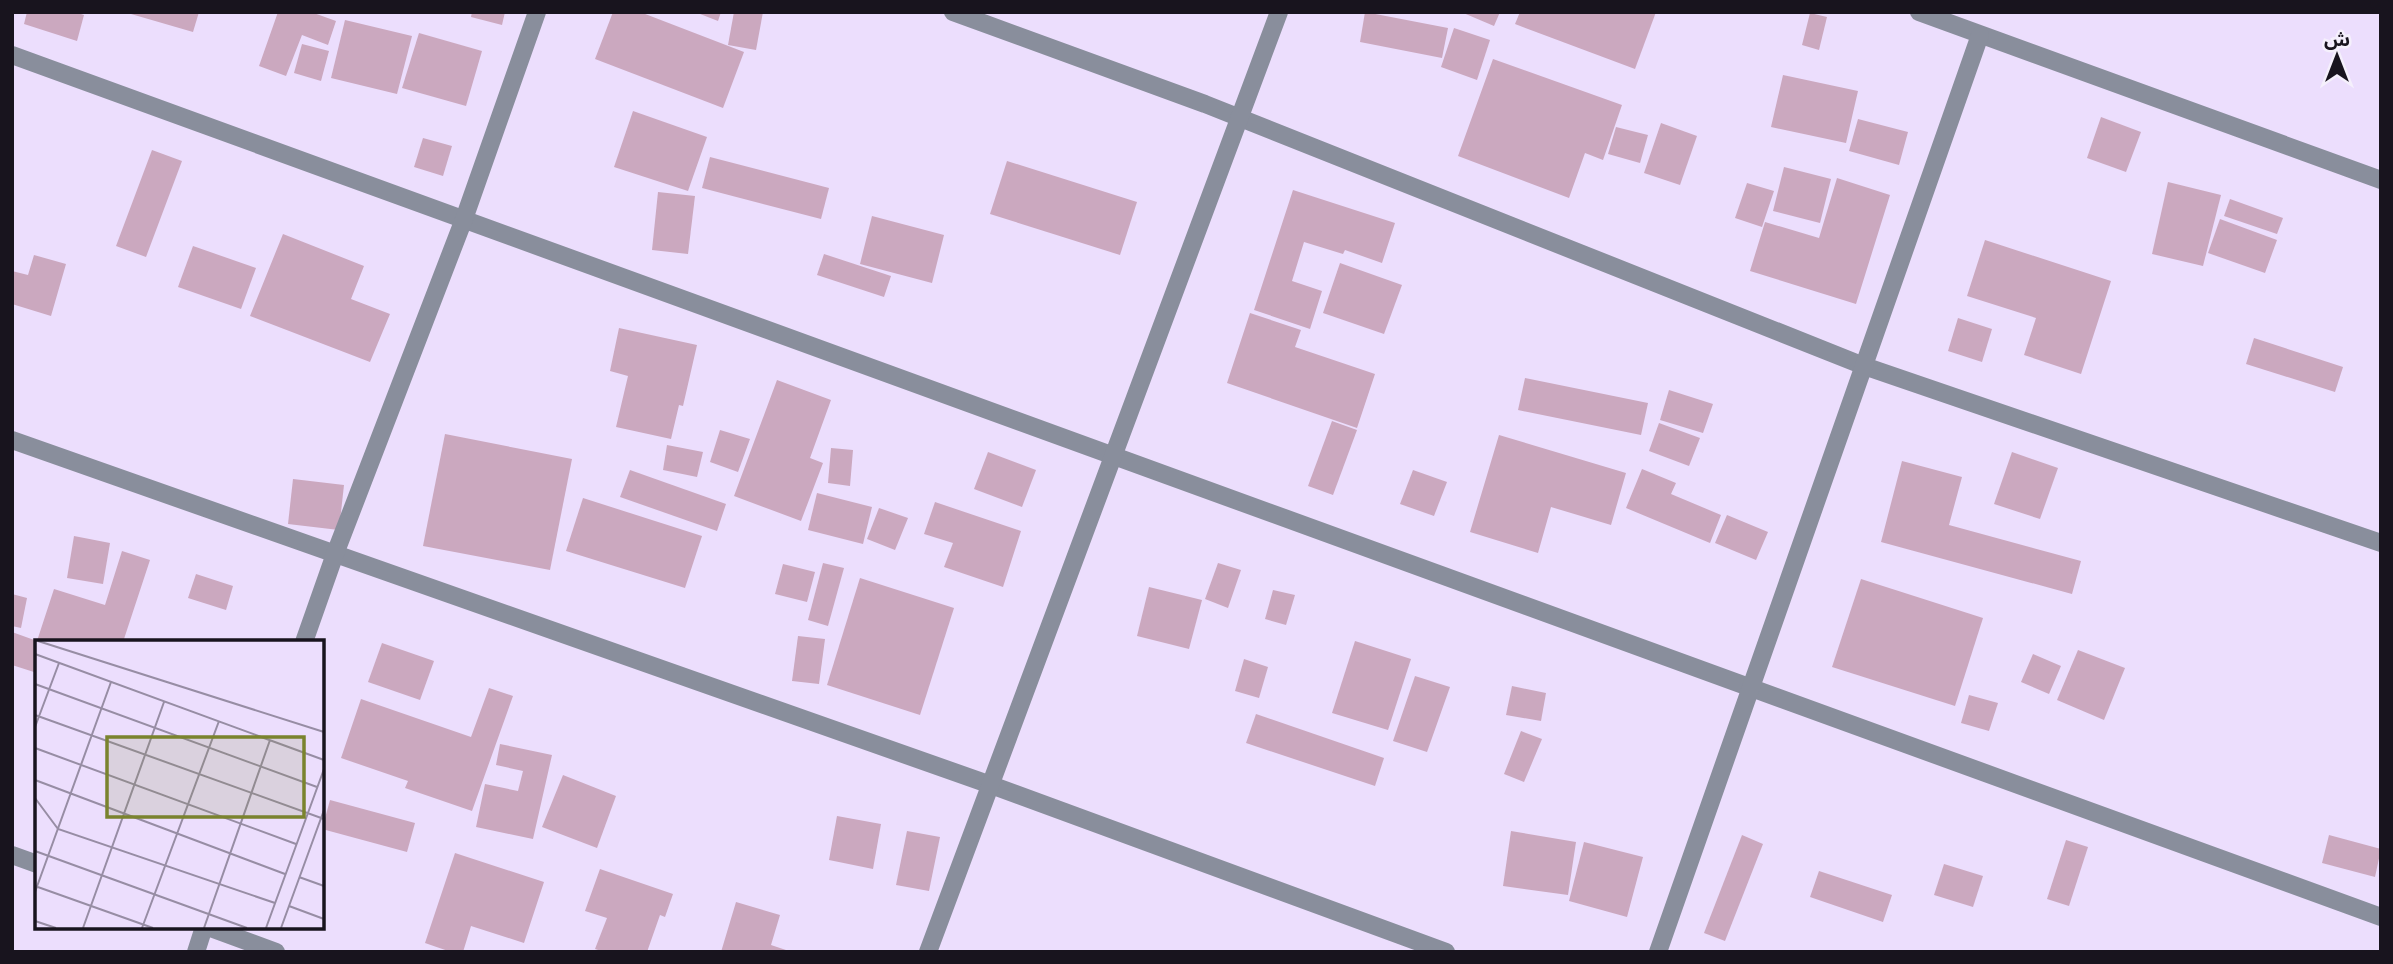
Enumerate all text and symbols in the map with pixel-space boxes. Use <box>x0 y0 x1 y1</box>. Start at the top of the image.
north arrow <box>2302 21 2372 91</box>
text: ش <box>2324 27 2350 50</box>
inset map <box>35 640 324 929</box>

